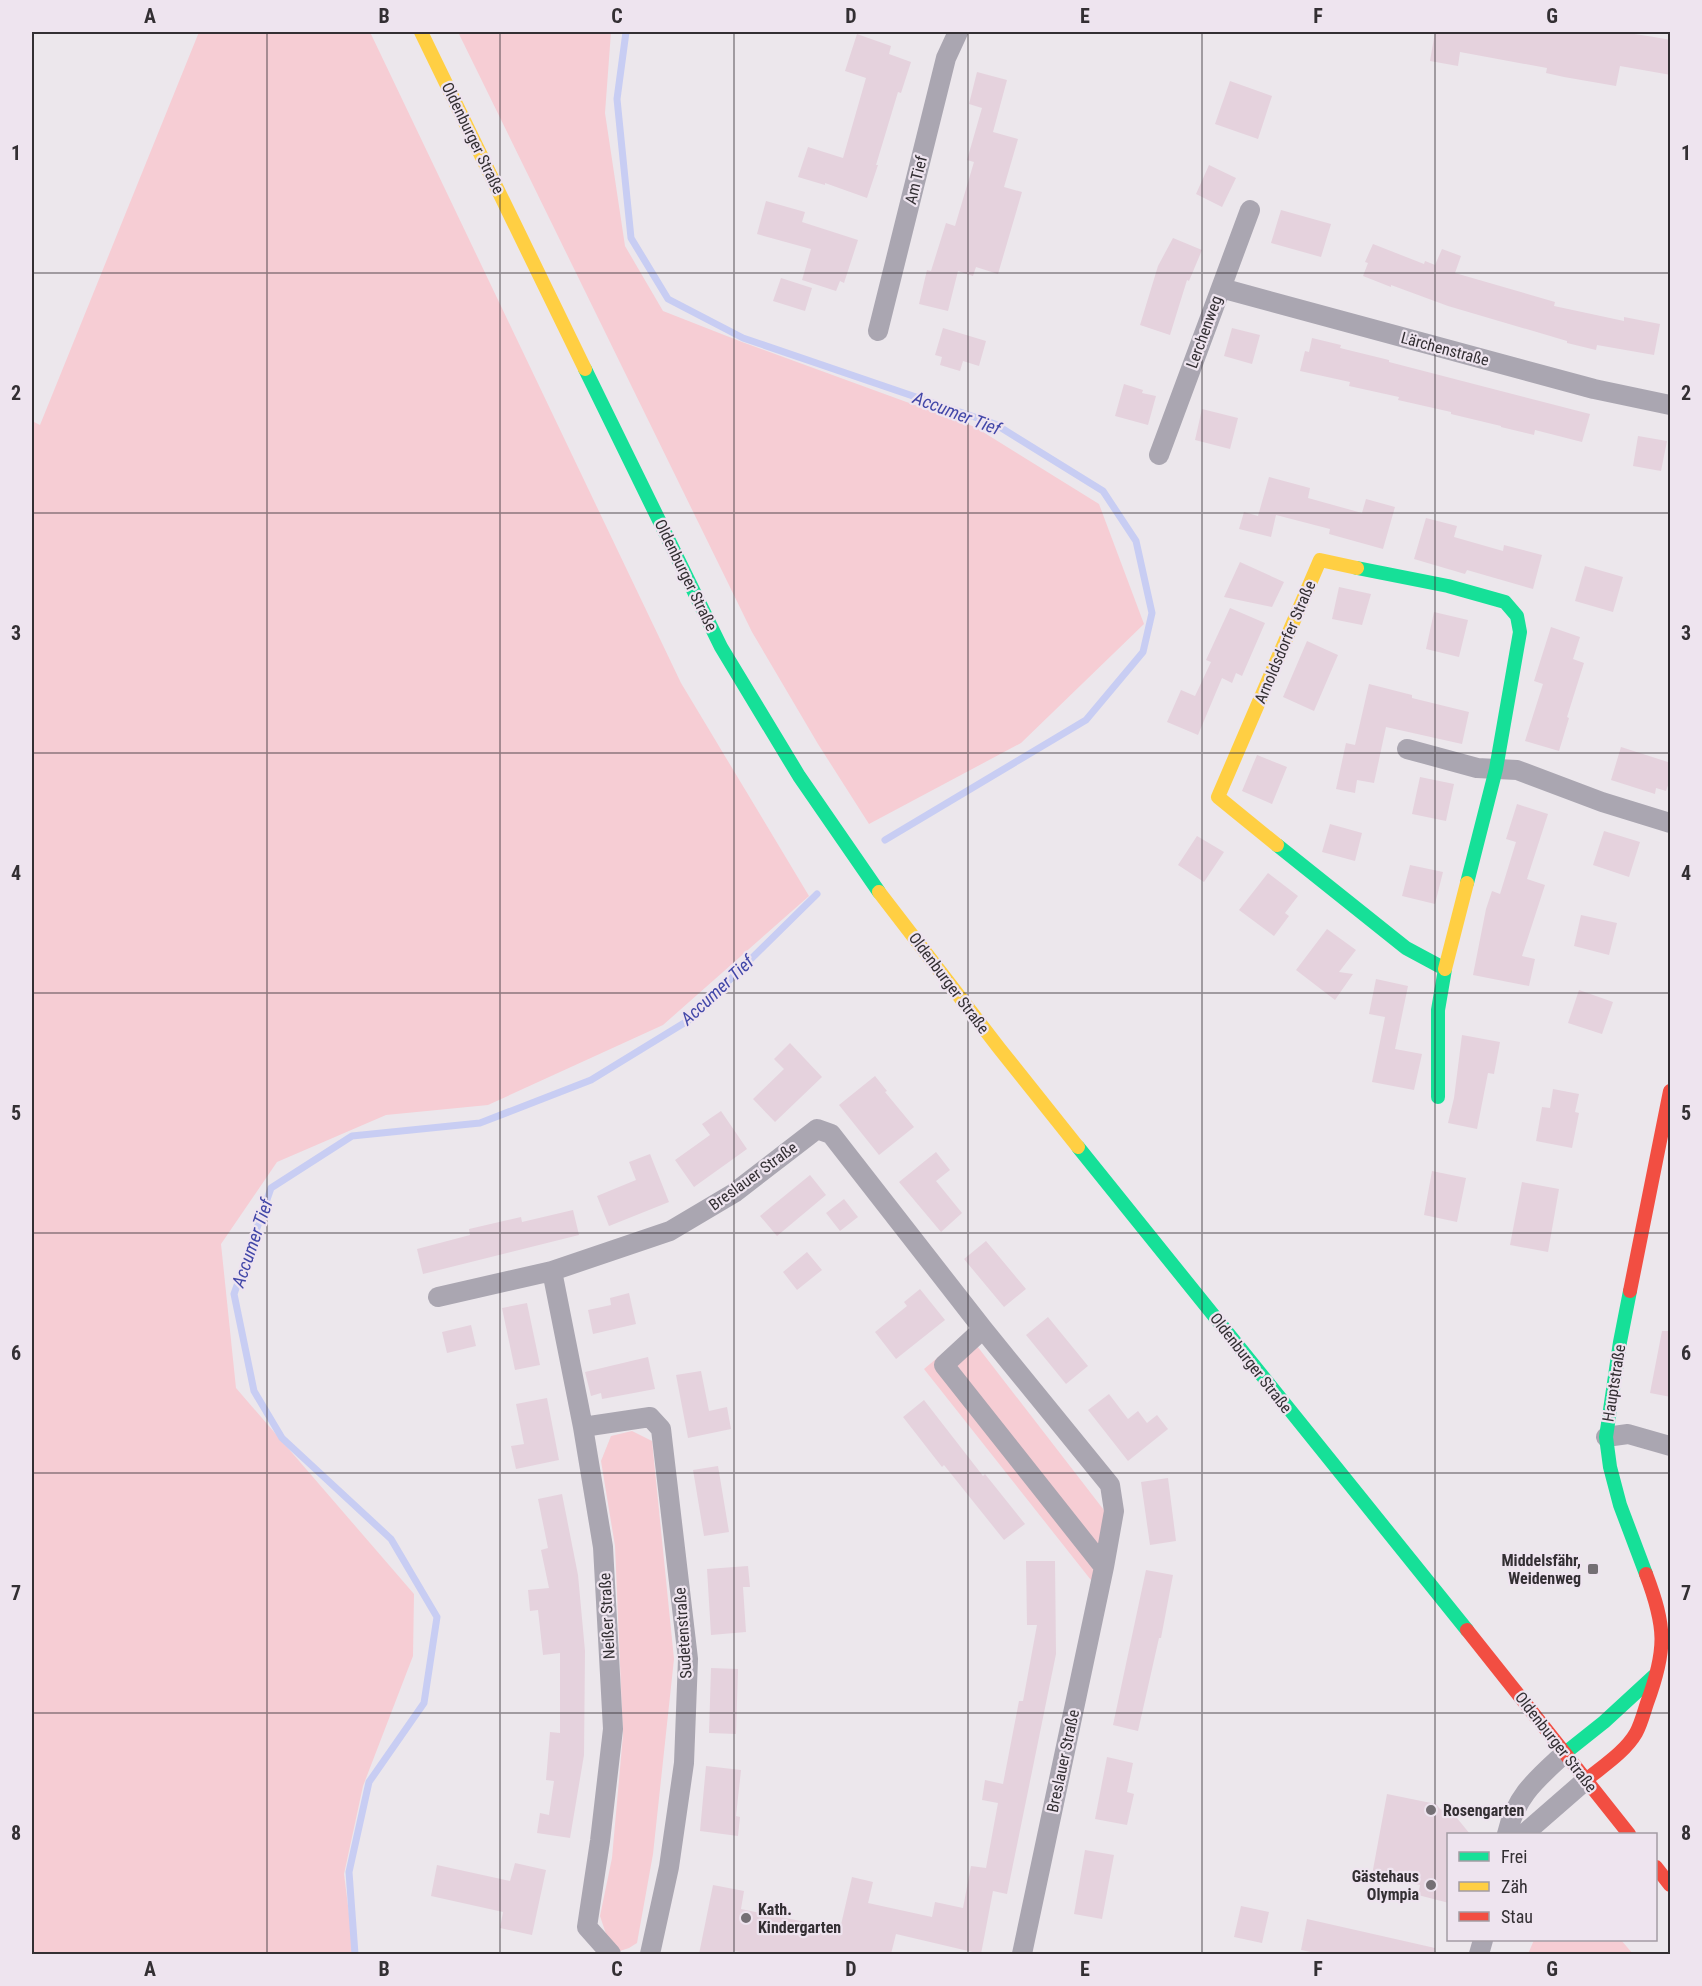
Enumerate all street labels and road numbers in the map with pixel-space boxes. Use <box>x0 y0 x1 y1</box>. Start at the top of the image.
street label: Oldenburger Straße <box>438 79 508 197</box>
street label: Am Tief <box>901 154 931 206</box>
street label: Lerchenweg <box>1182 293 1226 371</box>
street label: Lärchenstraße <box>1399 328 1491 370</box>
street label: Oldenburger Straße <box>651 516 721 634</box>
street label: Arnoldsdorfer Straße <box>1251 578 1319 706</box>
street label: Oldenburger Straße <box>905 929 993 1037</box>
street label: Breslauer Straße <box>705 1138 801 1214</box>
street label: Oldenburger Straße <box>1206 1309 1296 1417</box>
street label: Hauptstraße <box>1599 1343 1629 1423</box>
street label: Neißer Straße <box>595 1572 619 1660</box>
street label: Sudetenstraße <box>670 1587 696 1679</box>
street label: Oldenburger Straße <box>1511 1688 1601 1796</box>
street label: Breslauer Straße <box>1043 1708 1083 1814</box>

